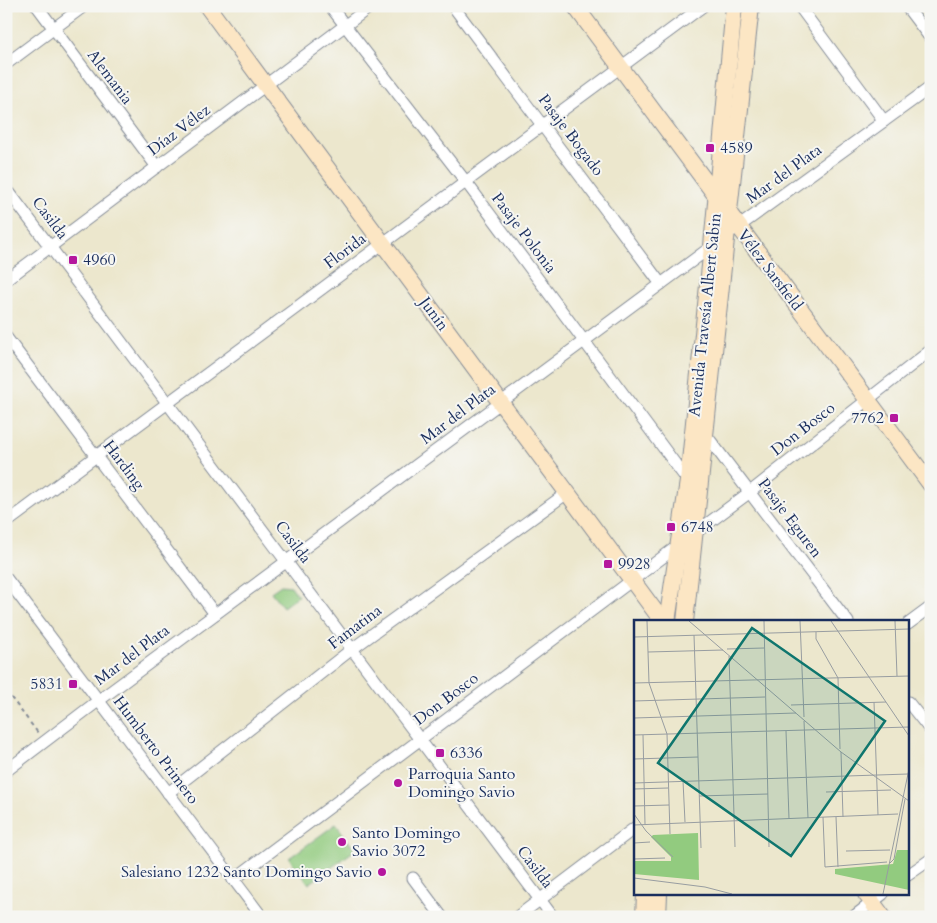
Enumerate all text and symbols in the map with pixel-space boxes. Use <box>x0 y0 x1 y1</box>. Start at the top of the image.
street label: Alemania <box>82 45 138 109</box>
street label: Pasaje Bogado <box>533 90 609 181</box>
street label: Díaz Vélez <box>143 99 215 161</box>
place label: 4589 <box>720 137 753 159</box>
street label: Mar del Plata <box>742 139 826 209</box>
marker: 4589 <box>704 142 716 154</box>
street label: Pasaje Polonia <box>486 188 562 278</box>
street label: Casilda <box>27 192 73 244</box>
street label: Avenida Travesía Albert Sabin <box>683 212 727 418</box>
street label: Vélez Sarsfield <box>732 225 808 316</box>
street label: Florida <box>319 228 371 274</box>
place label: 4960 <box>83 249 116 271</box>
marker: 4960 <box>67 254 79 266</box>
street label: Junín <box>413 291 454 335</box>
street label: Mar del Plata <box>416 378 500 449</box>
street label: Don Bosco <box>766 397 840 461</box>
place label: 7762 <box>851 407 884 429</box>
marker: 7762 <box>888 412 900 424</box>
street label: Harding <box>98 436 150 494</box>
street label: Pasaje Eguren <box>753 474 827 562</box>
street label: Casilda <box>270 516 316 568</box>
place label: 6748 <box>681 516 714 538</box>
marker: 6748 <box>665 521 677 533</box>
place label: 9928 <box>618 553 651 575</box>
marker: 9928 <box>602 558 614 570</box>
street label: Famatina <box>324 599 386 654</box>
street label: Mar del Plata <box>90 619 174 690</box>
inset map <box>634 620 910 896</box>
street label: Don Bosco <box>409 667 483 731</box>
place label: 5831 <box>30 673 63 695</box>
marker: 5831 <box>67 678 79 690</box>
street label: Humberto Primero <box>108 691 204 809</box>
place label: 6336 <box>450 742 483 764</box>
marker: 6336 <box>434 747 446 759</box>
place label: Parroquia Santo Domingo Savio <box>408 763 516 803</box>
marker: Parroquia Santo Domingo Savio <box>392 777 404 789</box>
place label: Santo Domingo Savio 3072 <box>352 822 461 862</box>
marker: Santo Domingo Savio 3072 <box>336 836 348 848</box>
street label: Casilda <box>512 841 558 893</box>
place label: Salesiano 1232 Santo Domingo Savio <box>121 861 372 883</box>
marker: Salesiano 1232 Santo Domingo Savio <box>376 866 388 878</box>

